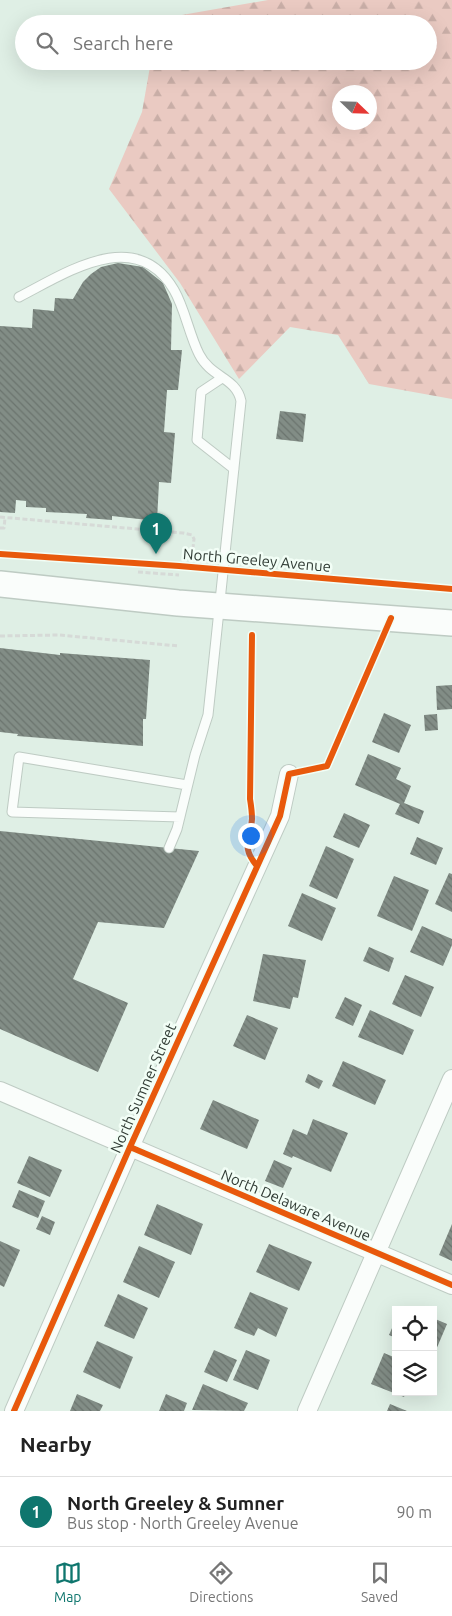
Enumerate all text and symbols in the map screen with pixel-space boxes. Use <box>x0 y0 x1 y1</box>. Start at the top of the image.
search box <box>15 15 437 70</box>
icon: search <box>33 29 61 57</box>
text: Search here <box>73 32 173 54</box>
north arrow <box>332 85 377 130</box>
pin: 1 <box>140 513 172 554</box>
street label: North Greeley Avenue <box>182 545 332 575</box>
your location <box>238 823 264 849</box>
street label: North Sumner Street <box>107 1020 179 1156</box>
street label: North Delaware Avenue <box>219 1166 373 1244</box>
map controls <box>392 1306 437 1396</box>
button: locate <box>392 1306 437 1351</box>
button: layers <box>392 1351 437 1396</box>
text: Nearby <box>20 1432 91 1456</box>
text: North Greeley & Sumner <box>67 1492 284 1514</box>
text: 1 <box>31 1503 41 1521</box>
text: 90 m <box>396 1503 432 1521</box>
text: Bus stop · North Greeley Avenue <box>67 1514 299 1532</box>
tab: Map <box>54 1559 82 1605</box>
tab: Directions <box>189 1559 253 1605</box>
tab: Saved <box>361 1559 398 1605</box>

